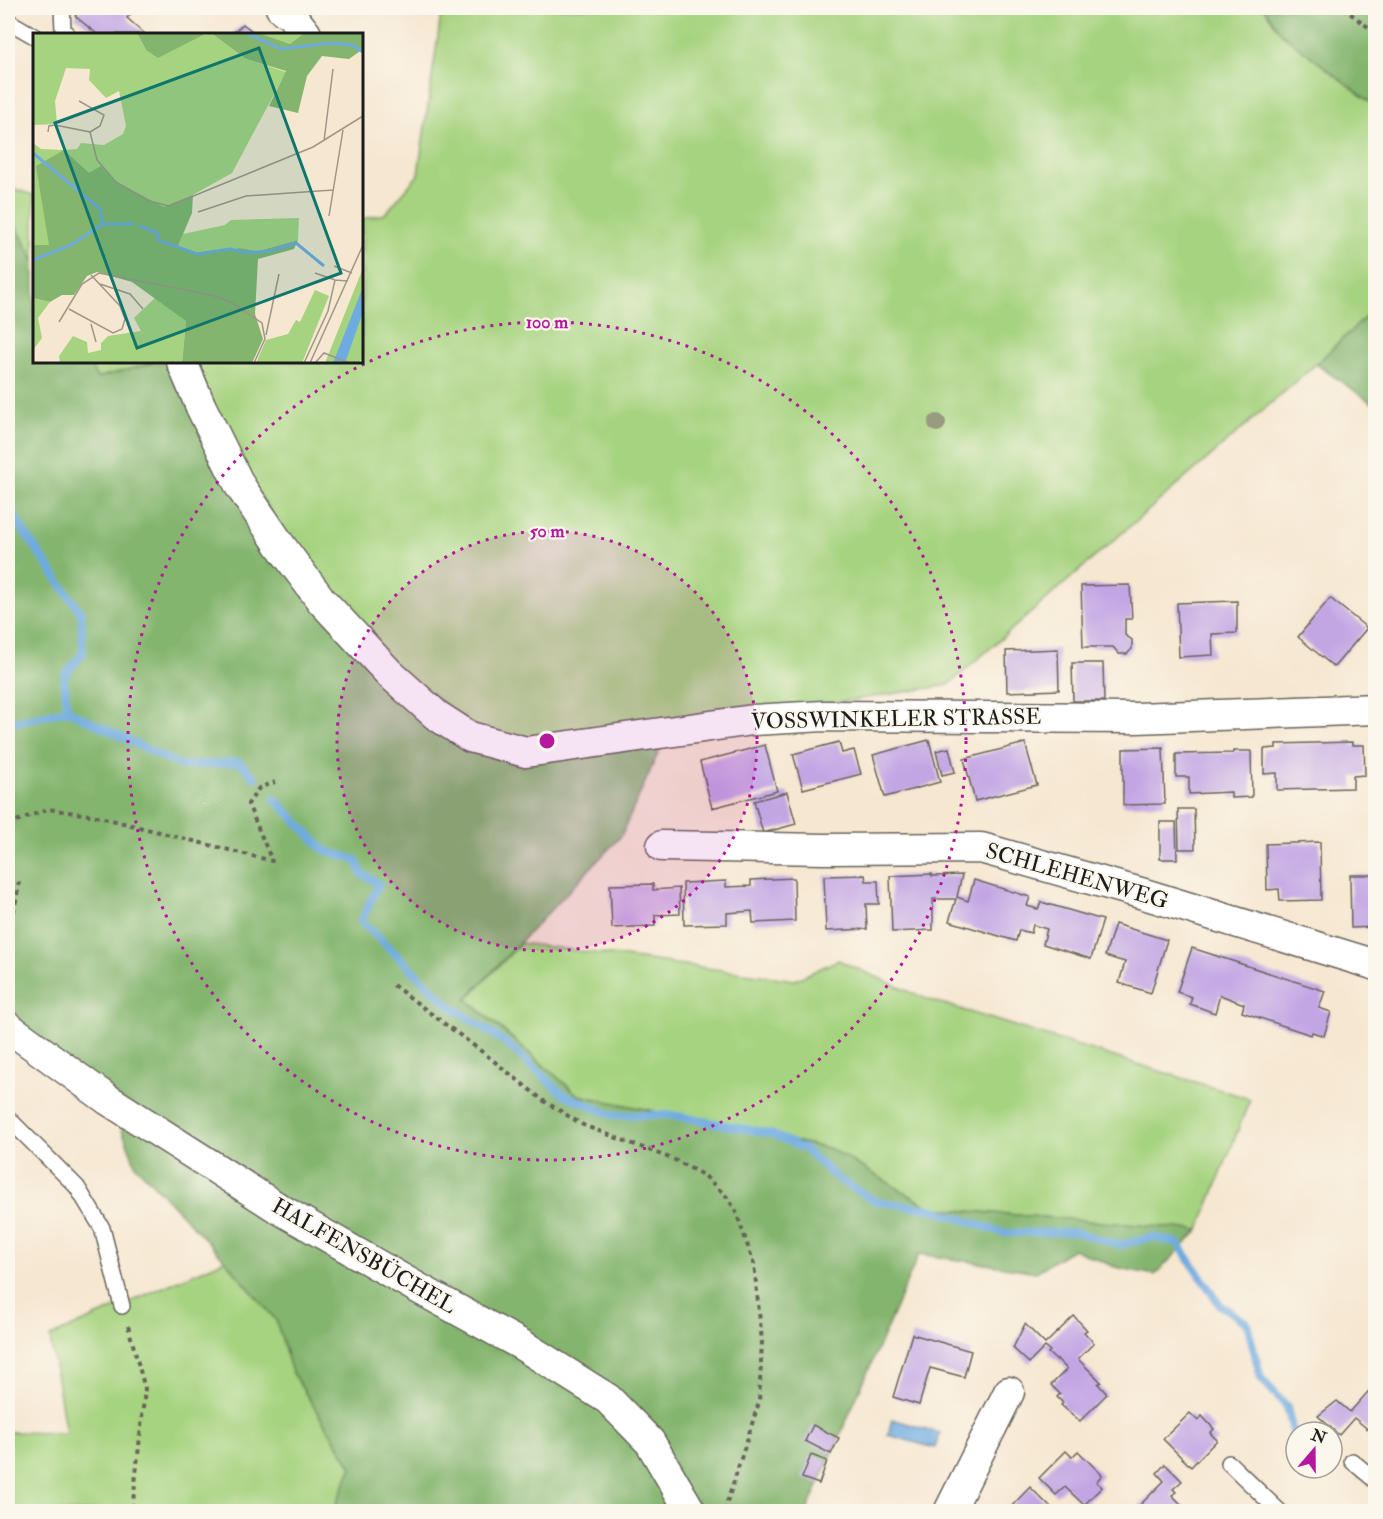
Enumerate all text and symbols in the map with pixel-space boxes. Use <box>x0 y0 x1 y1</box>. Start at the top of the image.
inset map <box>33 33 363 363</box>
text: 100 m <box>526 311 569 334</box>
text: 50 m <box>530 520 565 543</box>
street label: VOSSWINKELER STRASSE <box>751 702 1042 736</box>
centre of rings <box>537 731 557 751</box>
street label: SCHLEHENWEG <box>983 837 1171 915</box>
street label: HALFENSBÜCHEL <box>267 1192 461 1320</box>
north arrow <box>1284 1420 1344 1480</box>
text: N <box>1308 1425 1330 1449</box>

